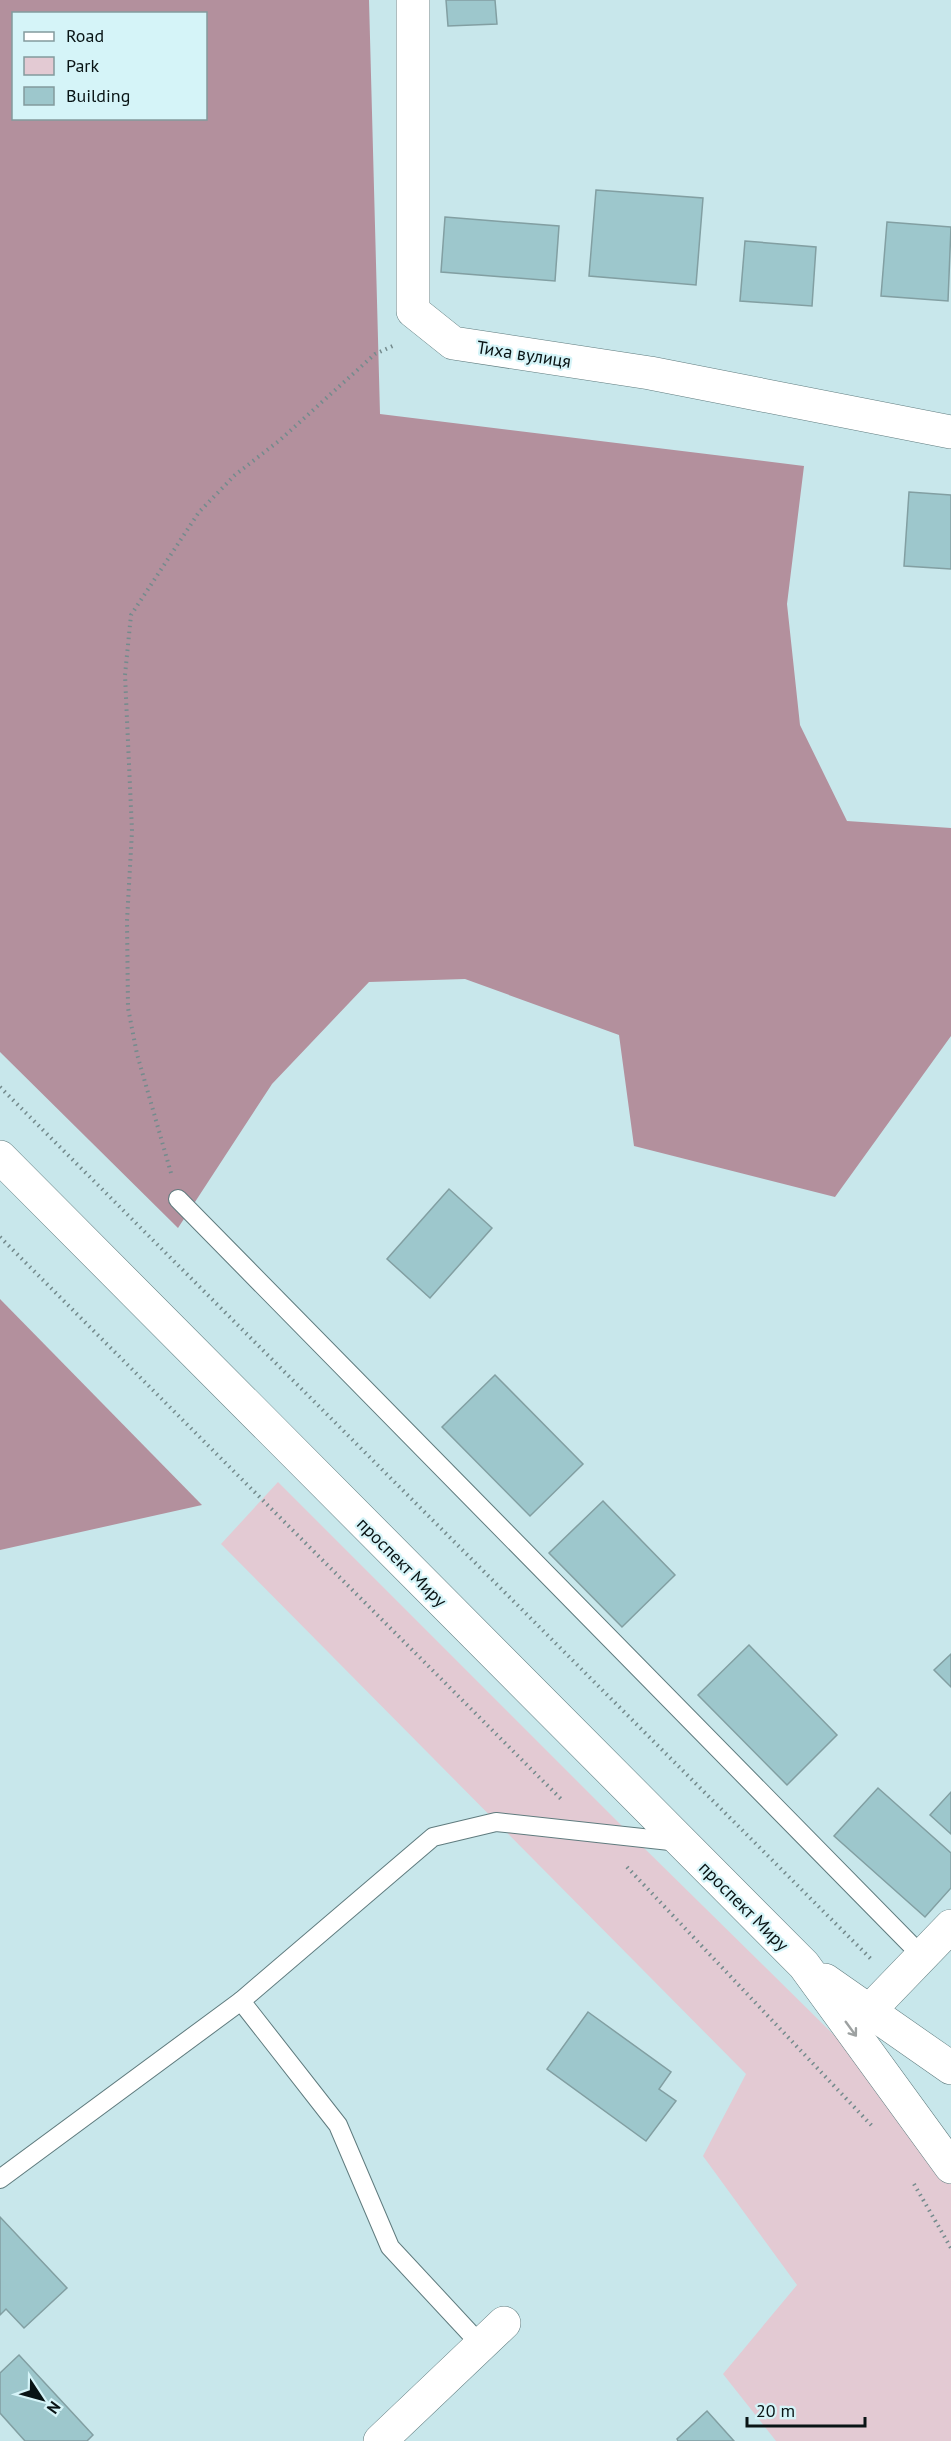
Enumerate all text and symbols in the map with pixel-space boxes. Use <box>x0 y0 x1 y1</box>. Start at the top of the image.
legend <box>12 12 207 120</box>
text: Road <box>66 24 104 47</box>
text: Park <box>66 54 99 77</box>
text: Building <box>66 84 130 107</box>
street label: Тиха вулиця <box>475 335 573 373</box>
street label: проспект Миру <box>352 1512 452 1612</box>
street label: проспект Миру <box>694 1856 794 1956</box>
one-way arrow <box>845 2021 857 2037</box>
north arrow <box>12 2369 72 2429</box>
scale bar <box>747 2390 866 2428</box>
text: N <box>43 2398 65 2418</box>
text: 20 m <box>756 2399 795 2422</box>

